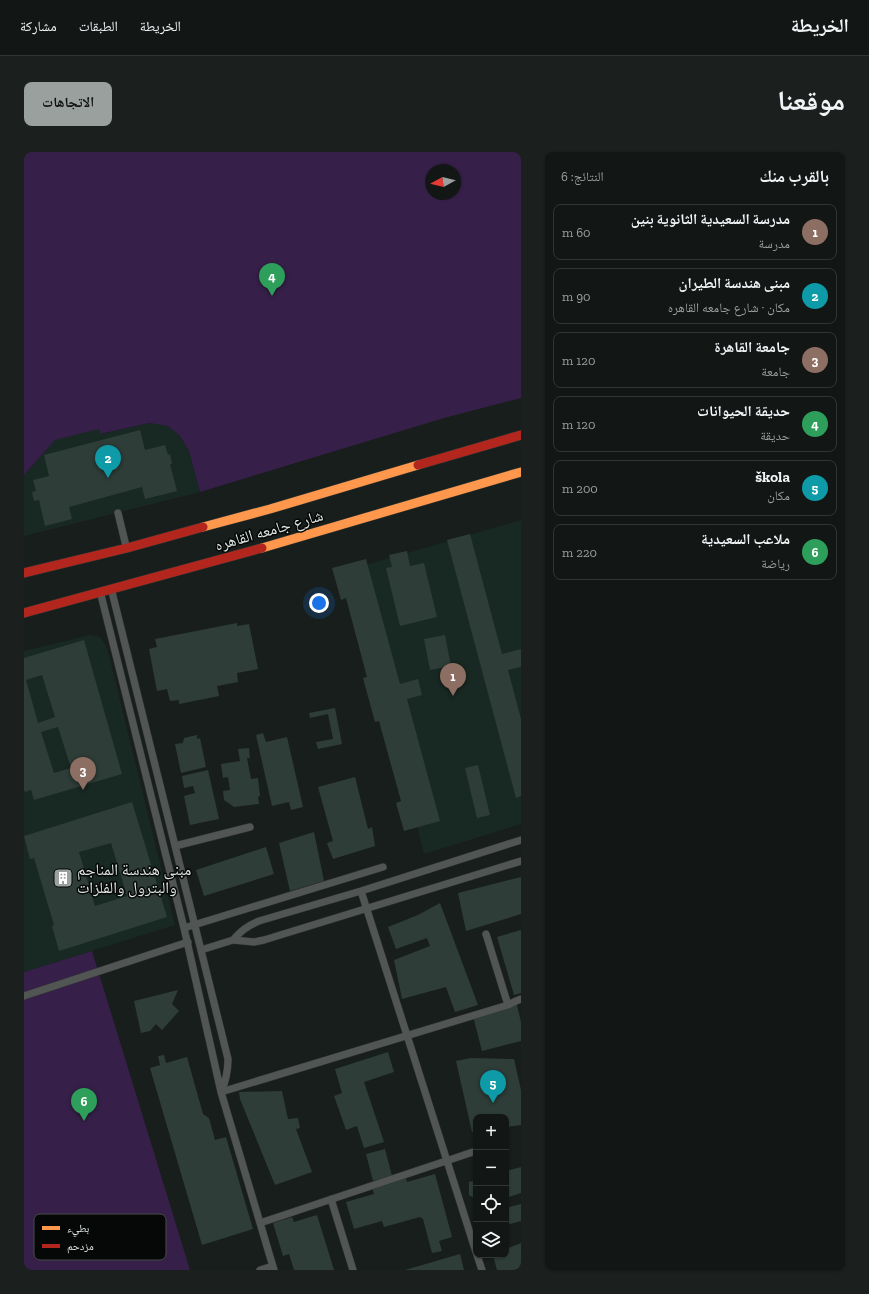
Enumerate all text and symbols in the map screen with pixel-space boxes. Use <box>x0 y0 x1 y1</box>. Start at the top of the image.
text: الخريطة <box>791 14 849 37</box>
text: مشاركة <box>20 18 57 35</box>
text: الطبقات <box>79 18 118 35</box>
text: الخريطة <box>140 18 181 35</box>
button: الاتجاهات <box>24 82 112 126</box>
text: موقعنا <box>777 84 845 117</box>
north arrow <box>425 164 461 200</box>
text: بالقرب منك <box>759 166 829 186</box>
text: النتائج: 6 <box>561 169 604 184</box>
text: مدرسة السعيدية الثانوية بنين <box>631 210 790 228</box>
text: 60 m <box>562 225 591 240</box>
text: 1 <box>812 225 818 240</box>
text: مدرسة <box>758 236 790 251</box>
pin: 4 <box>259 263 285 296</box>
text: مبنى هندسة الطيران <box>679 274 790 292</box>
text: 90 m <box>562 289 591 304</box>
text: 2 <box>812 289 819 304</box>
text: مكان · شارع جامعه القاهره <box>668 300 790 315</box>
text: جامعة القاهرة <box>714 338 790 356</box>
text: 120 m <box>562 353 595 368</box>
text: 3 <box>812 353 818 368</box>
text: جامعة <box>761 364 790 379</box>
text: حديقة الحيوانات <box>697 402 790 420</box>
text: 120 m <box>562 417 595 432</box>
text: 4 <box>811 417 819 432</box>
text: حديقة <box>760 428 790 443</box>
pin: 2 <box>95 445 121 478</box>
text: škola <box>755 468 790 486</box>
text: 200 m <box>562 481 598 496</box>
text: 5 <box>812 481 818 496</box>
text: مكان <box>767 488 790 503</box>
street label: شارع جامعه القاهره <box>213 505 326 555</box>
text: ملاعب السعيدية <box>701 530 790 548</box>
text: 220 m <box>562 545 597 560</box>
text: 6 <box>812 545 818 560</box>
text: رياضة <box>761 556 790 571</box>
your location <box>309 593 329 613</box>
pin: 1 <box>440 663 466 696</box>
pin: 3 <box>70 757 96 790</box>
place label: مبنى هندسة المناجم والبترول والفلزات <box>77 860 191 898</box>
building icon: مبنى هندسة المناجم والبترول والفلزات <box>52 867 74 889</box>
pin: 5 <box>480 1070 506 1103</box>
pin: 6 <box>71 1088 97 1121</box>
map controls <box>473 1114 509 1258</box>
button: + <box>473 1114 509 1150</box>
button: − <box>473 1150 509 1186</box>
button: locate <box>473 1186 509 1222</box>
legend <box>34 1214 166 1260</box>
text: بطيء <box>67 1222 89 1237</box>
button: layers <box>473 1222 509 1258</box>
text: مزدحم <box>67 1240 94 1254</box>

